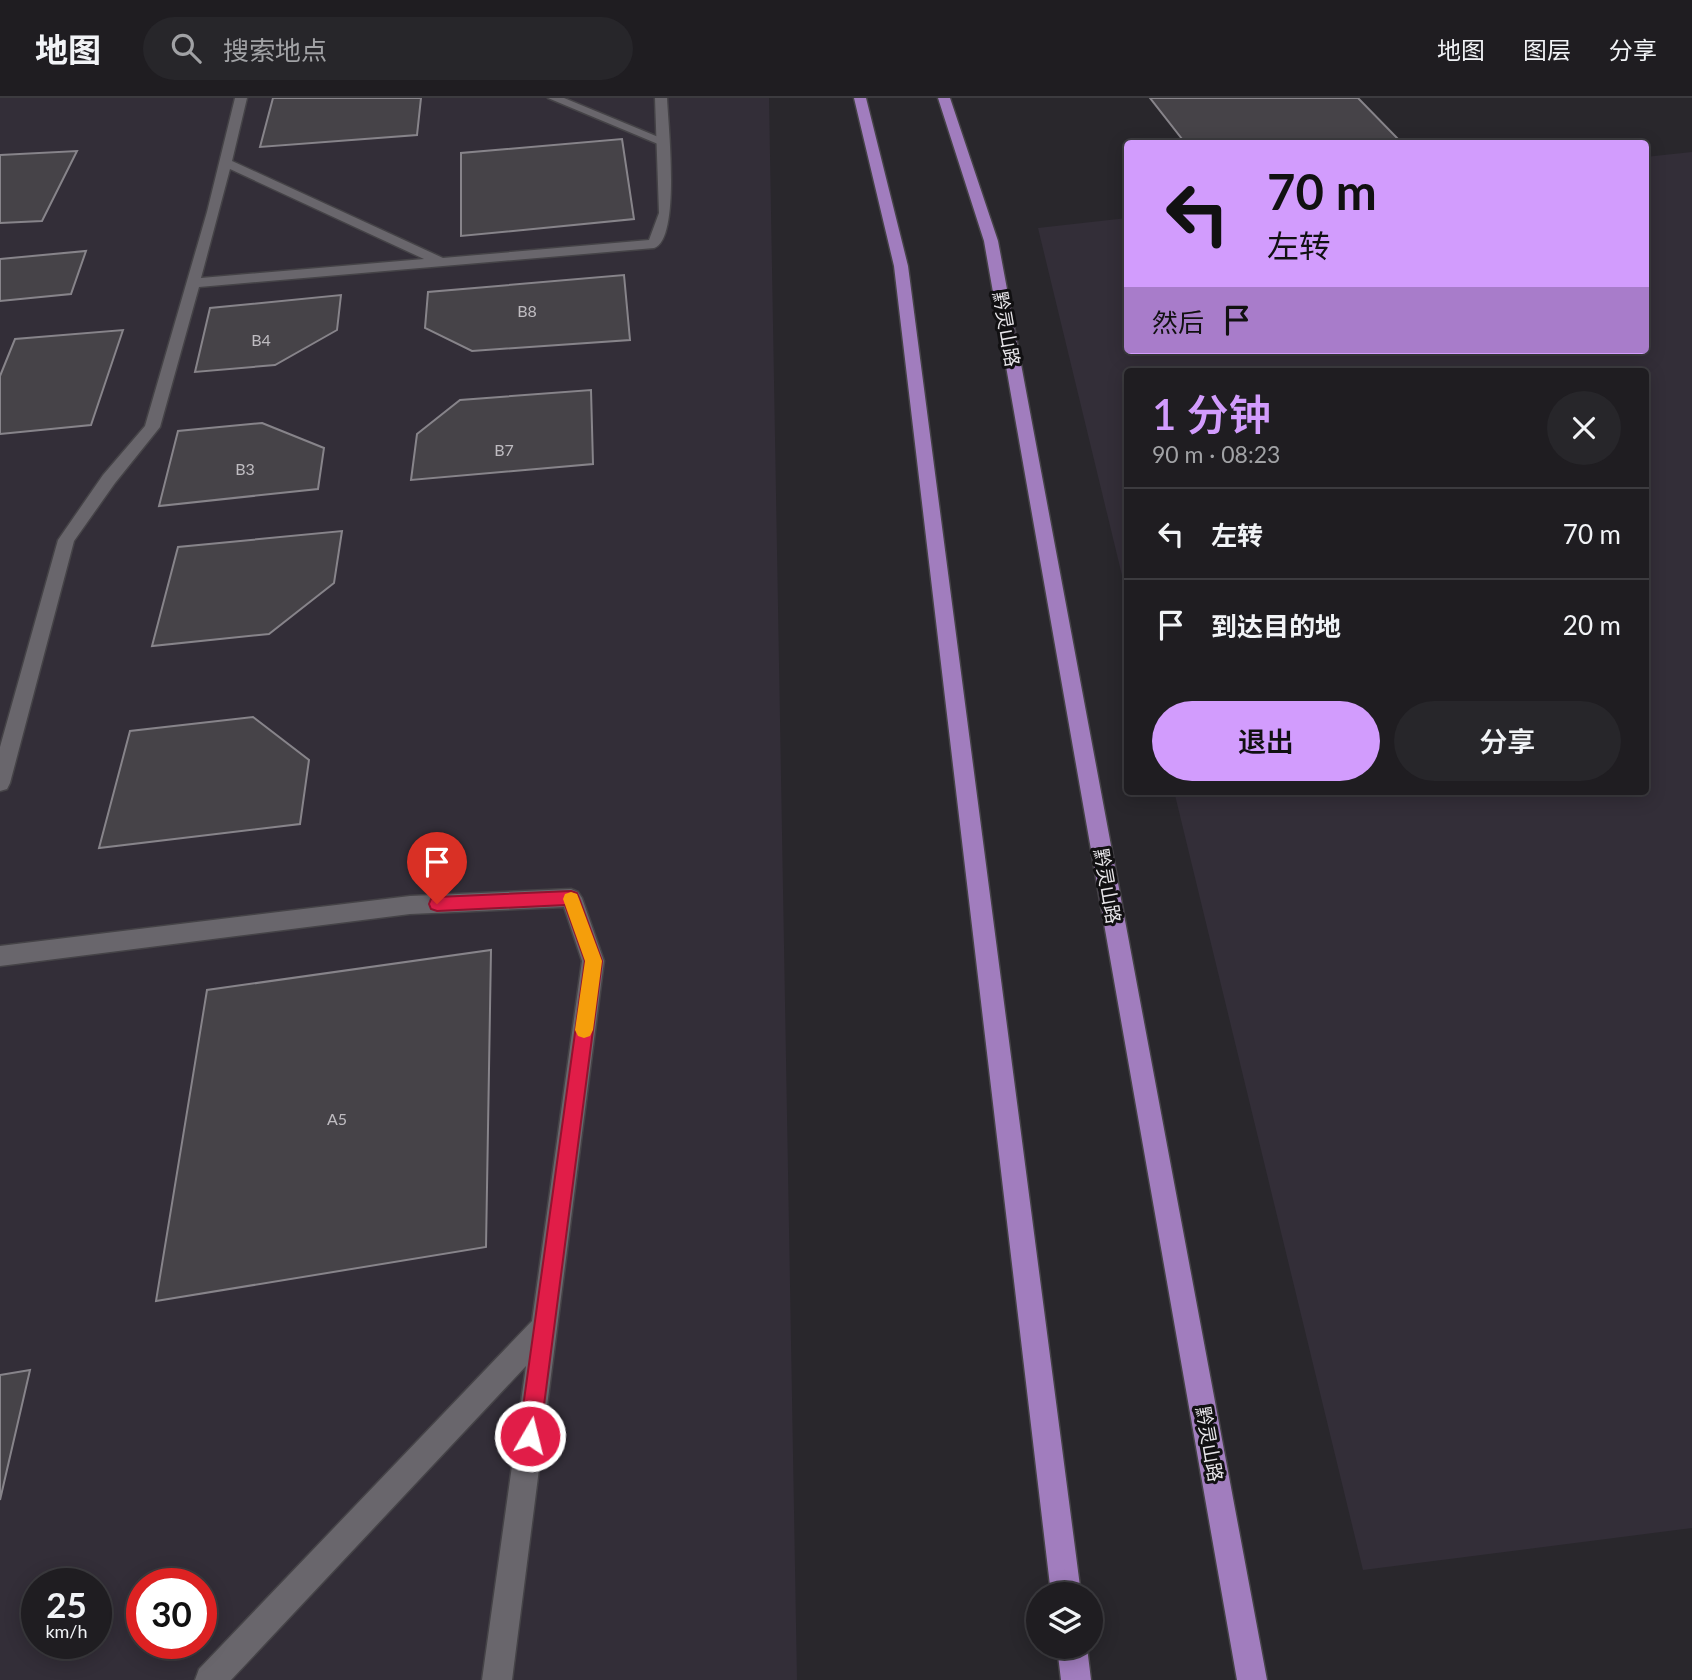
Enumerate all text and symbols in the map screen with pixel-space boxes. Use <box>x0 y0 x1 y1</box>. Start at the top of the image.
search box <box>143 17 633 80</box>
text: 地图 <box>35 29 101 69</box>
icon: search <box>167 29 205 67</box>
text: 搜索地点 <box>223 34 327 66</box>
text: 地图 <box>1437 35 1485 64</box>
text: 图层 <box>1523 35 1571 64</box>
text: 分享 <box>1609 35 1657 64</box>
text: 70 m <box>1267 162 1377 220</box>
icon: left <box>1152 168 1243 259</box>
text: 左转 <box>1267 226 1331 265</box>
street label: 黔灵山路 <box>989 290 1025 368</box>
house number: B8 <box>517 301 537 320</box>
icon: arrive <box>1218 301 1256 339</box>
text: 然后 <box>1152 306 1204 338</box>
house number: B4 <box>251 330 271 349</box>
text: 1 分钟 <box>1152 389 1271 439</box>
button: close <box>1547 391 1621 465</box>
house number: B7 <box>494 440 514 459</box>
text: 90 m · 08:23 <box>1152 440 1280 468</box>
house number: B3 <box>235 459 255 478</box>
icon: left <box>1152 515 1190 553</box>
text: 70 m <box>1563 518 1621 550</box>
text: 左转 <box>1211 519 1263 551</box>
icon: arrive <box>1152 606 1190 644</box>
text: 20 m <box>1563 609 1621 641</box>
text: 到达目的地 <box>1211 610 1341 642</box>
button: 退出 <box>1152 701 1380 781</box>
button: 分享 <box>1394 701 1621 781</box>
pin <box>407 832 467 904</box>
icon: arrive <box>418 843 456 881</box>
street label: 黔灵山路 <box>1090 847 1126 925</box>
house number: A5 <box>327 1109 347 1128</box>
position arrow <box>493 1399 567 1473</box>
street label: 黔灵山路 <box>1192 1405 1228 1483</box>
speed limit sign: 30 <box>126 1568 217 1659</box>
map controls <box>1026 1582 1103 1659</box>
button: layers <box>1026 1582 1103 1659</box>
text: 25 <box>46 1583 87 1625</box>
text: km/h <box>45 1620 88 1642</box>

